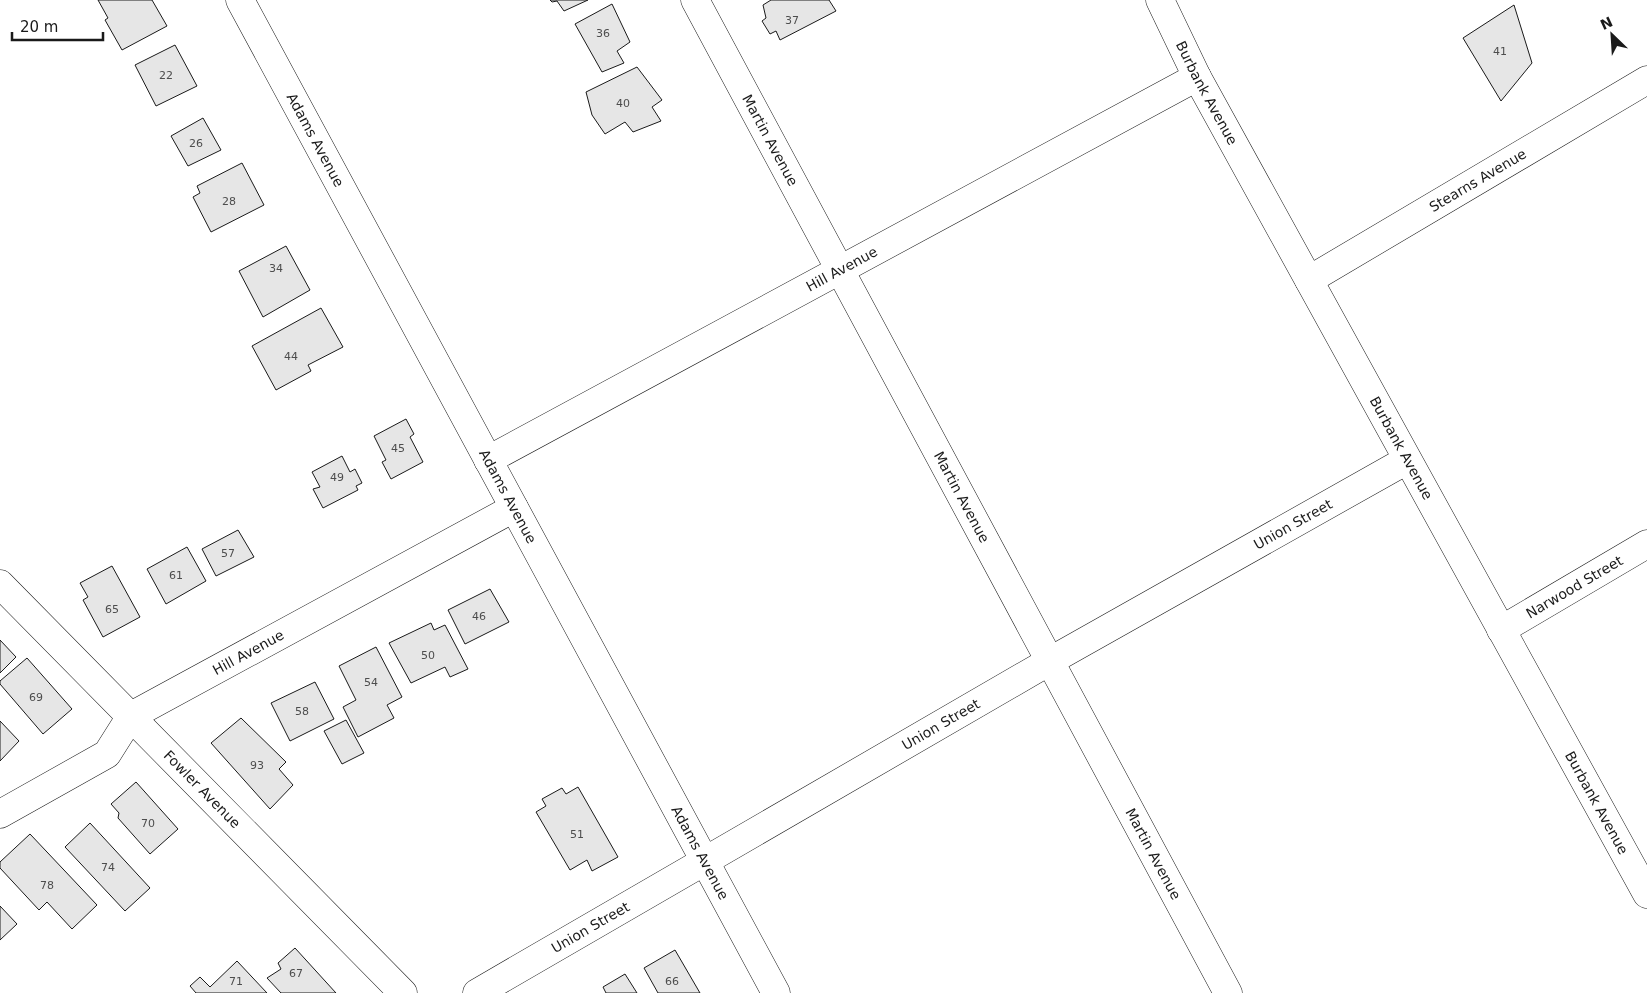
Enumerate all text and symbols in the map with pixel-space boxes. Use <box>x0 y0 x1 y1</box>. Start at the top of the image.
scale bar <box>12 10 104 42</box>
north arrow <box>1587 10 1637 60</box>
text: N <box>1598 13 1615 33</box>
house number: 37 <box>785 14 799 27</box>
text: 20 m <box>20 18 58 36</box>
house number: 36 <box>596 27 610 40</box>
street label: Burbank Avenue <box>1173 38 1241 148</box>
house number: 41 <box>1493 45 1507 58</box>
house number: 22 <box>159 69 173 82</box>
street label: Adams Avenue <box>284 90 347 190</box>
street label: Martin Avenue <box>739 92 801 188</box>
house number: 40 <box>616 97 630 110</box>
house number: 26 <box>189 137 203 150</box>
street label: Stearns Avenue <box>1426 145 1529 215</box>
house number: 28 <box>222 195 236 208</box>
street label: Hill Avenue <box>803 243 880 295</box>
house number: 34 <box>269 262 283 275</box>
house number: 44 <box>284 350 298 363</box>
street label: Burbank Avenue <box>1367 394 1436 502</box>
house number: 45 <box>391 442 405 455</box>
street label: Adams Avenue <box>476 447 540 546</box>
street label: Martin Avenue <box>931 449 993 545</box>
house number: 49 <box>330 471 344 484</box>
street label: Union Street <box>1251 496 1335 553</box>
house number: 57 <box>221 547 235 560</box>
street label: Narwood Street <box>1523 552 1626 622</box>
house number: 61 <box>169 569 183 582</box>
house number: 65 <box>105 603 119 616</box>
house number: 46 <box>472 610 486 623</box>
street label: Hill Avenue <box>210 627 287 678</box>
house number: 50 <box>421 649 435 662</box>
house number: 54 <box>364 676 378 689</box>
house number: 69 <box>29 691 43 704</box>
street label: Union Street <box>899 695 983 753</box>
house number: 58 <box>295 705 309 718</box>
street label: Fowler Avenue <box>161 747 244 831</box>
street label: Burbank Avenue <box>1562 748 1632 857</box>
house number: 93 <box>250 759 264 772</box>
street label: Adams Avenue <box>668 803 732 902</box>
street label: Martin Avenue <box>1122 805 1184 902</box>
house number: 70 <box>141 817 155 830</box>
house number: 51 <box>570 828 584 841</box>
house number: 74 <box>101 861 115 874</box>
house number: 78 <box>40 879 54 892</box>
street label: Union Street <box>548 898 633 956</box>
house number: 67 <box>289 967 303 980</box>
house number: 71 <box>229 975 243 988</box>
house number: 66 <box>665 975 679 988</box>

